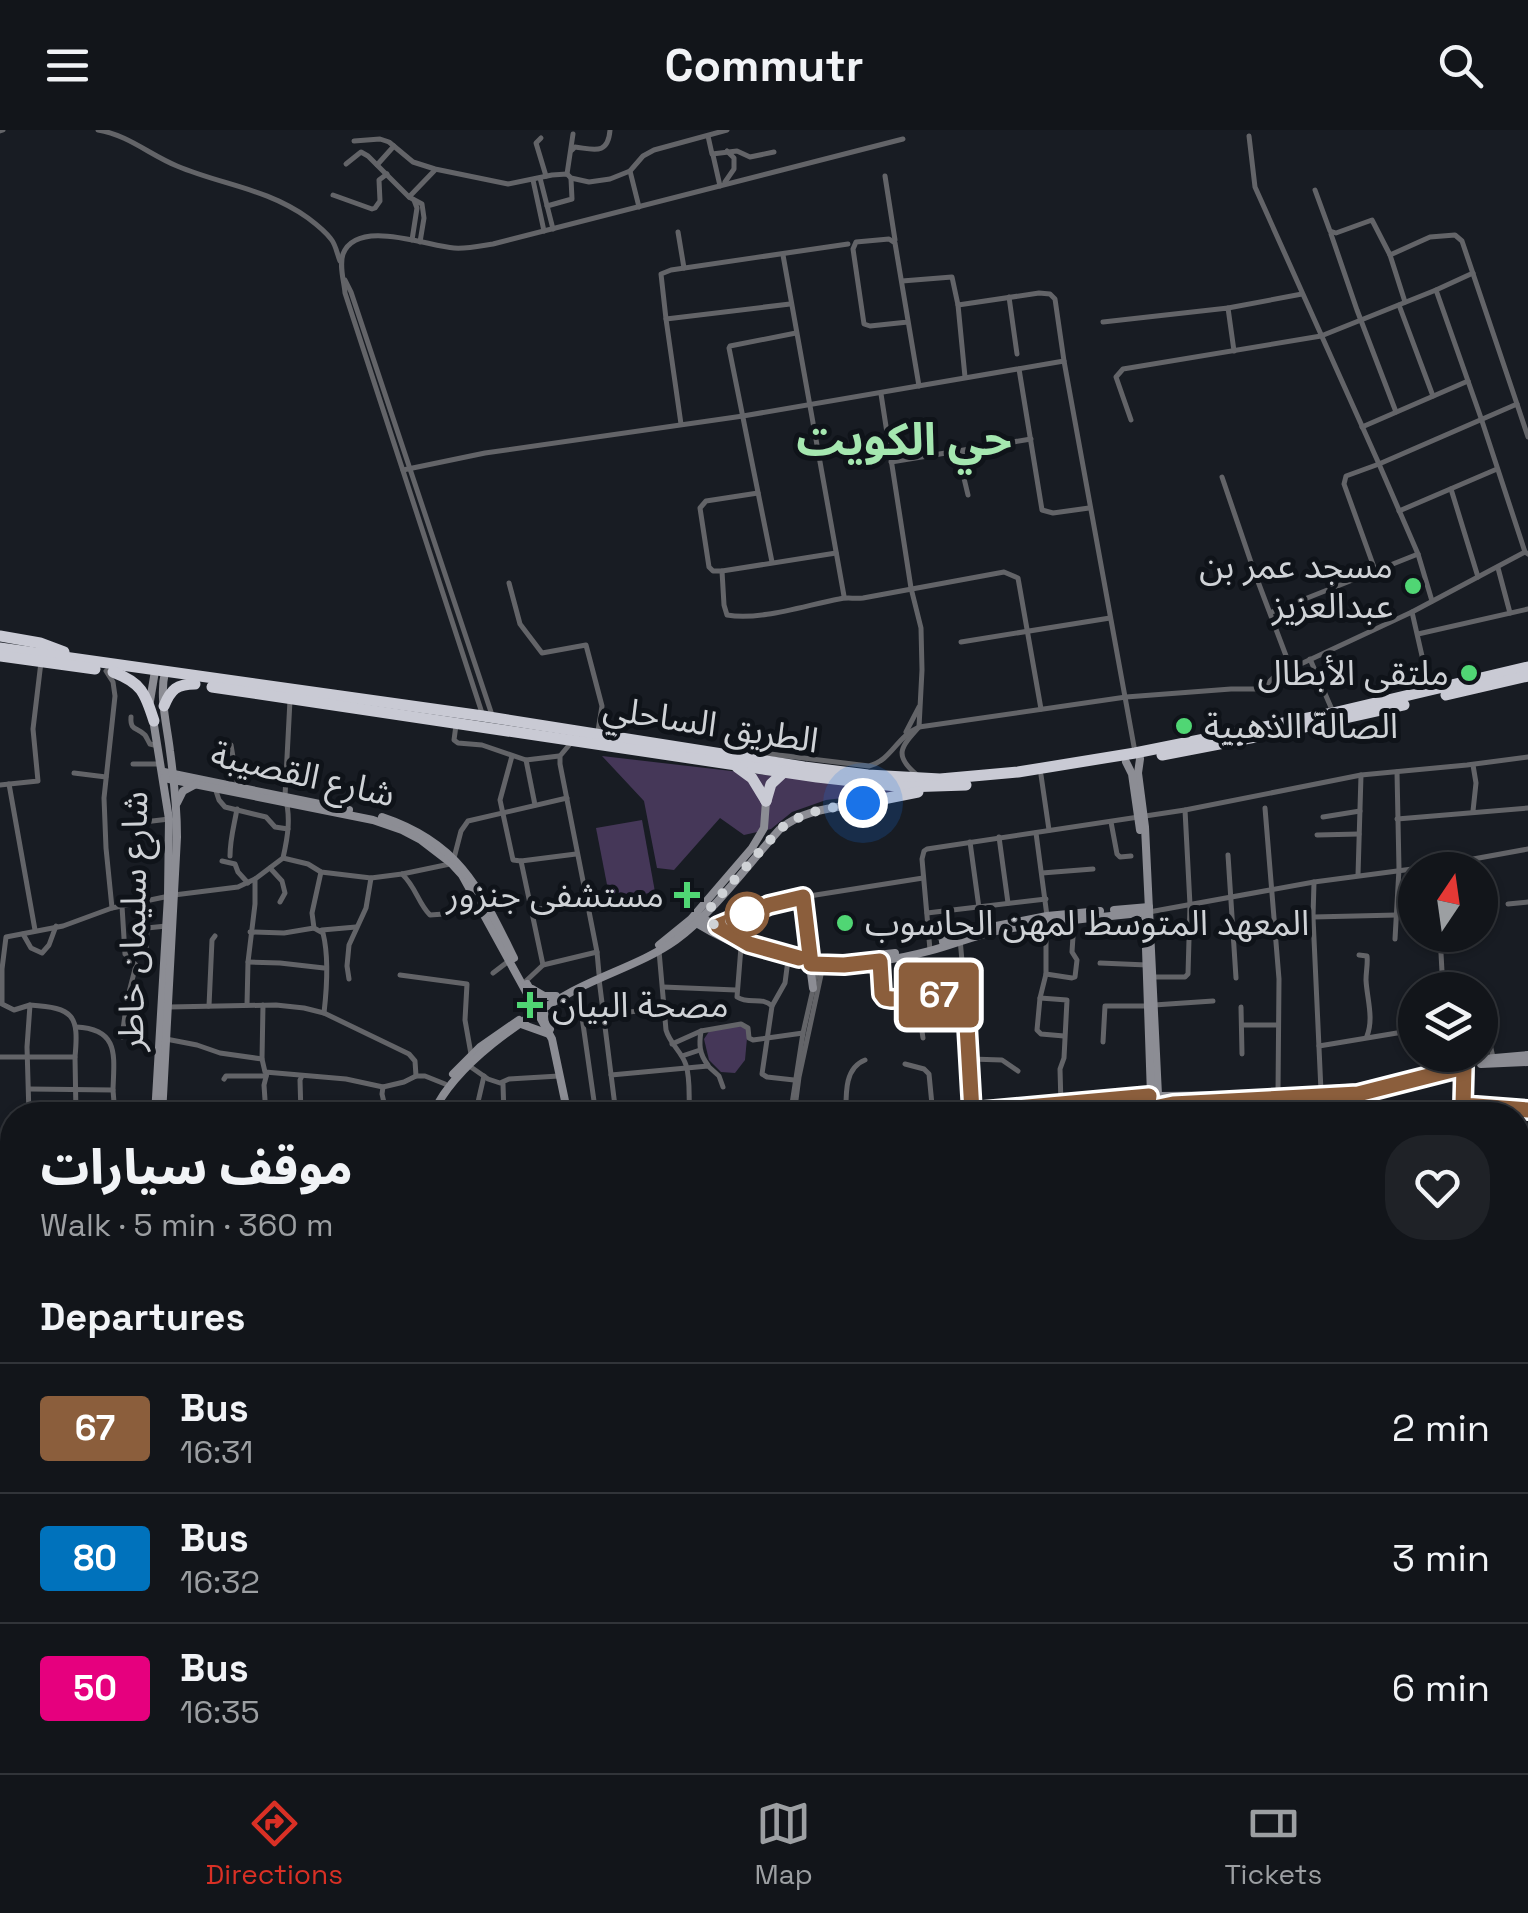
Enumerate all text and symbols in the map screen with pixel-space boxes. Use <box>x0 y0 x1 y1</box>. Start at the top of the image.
text: Commutr <box>664 37 864 94</box>
icon: menu <box>40 38 95 93</box>
icon: search <box>1433 38 1488 93</box>
district label: حي الكويت <box>796 411 1012 475</box>
place label: مسجد عمر بن عبدالعزيز <box>1199 544 1393 628</box>
marker: مسجد عمر بن عبدالعزيز <box>1402 575 1424 597</box>
place label: ملتقى الأبطال <box>1258 651 1449 695</box>
marker: ملتقى الأبطال <box>1458 662 1480 684</box>
street label: الطريق الساحلي <box>600 685 822 768</box>
place label: الصالة الذهبية <box>1204 704 1398 748</box>
marker: الصالة الذهبية <box>1173 715 1195 737</box>
street label: شارع القصيبة <box>206 732 399 820</box>
your location <box>838 778 888 828</box>
street label: شارع سليمان خاطر <box>109 791 161 1052</box>
north arrow <box>1398 852 1498 952</box>
map controls <box>1398 852 1498 1072</box>
place label: مستشفى جنزور <box>445 873 664 917</box>
marker: مستشفى جنزور <box>674 882 700 908</box>
unlabelled marker <box>726 893 768 935</box>
place label: المعهد المتوسط لمهن الحاسوب <box>865 901 1309 945</box>
marker: المعهد المتوسط لمهن الحاسوب <box>834 912 856 934</box>
line badge: 67 <box>894 962 984 1028</box>
button: layers <box>1398 972 1498 1072</box>
text: 67 <box>919 973 959 1017</box>
place label: مصحة البيان <box>552 983 729 1027</box>
marker: مصحة البيان <box>517 992 543 1018</box>
button: heart <box>1385 1135 1490 1240</box>
text: موقف سيارات <box>40 1137 353 1198</box>
text: Walk · 5 min · 360 m <box>40 1205 334 1245</box>
text: Departures <box>40 1293 245 1341</box>
text: Bus <box>180 1384 249 1432</box>
text: 2 min <box>1392 1404 1490 1452</box>
text: 67 <box>75 1406 115 1450</box>
text: 16:31 <box>180 1432 253 1472</box>
text: Bus <box>180 1514 249 1562</box>
text: 3 min <box>1392 1534 1490 1582</box>
text: 80 <box>73 1536 117 1580</box>
text: 16:32 <box>180 1562 260 1602</box>
text: Bus <box>180 1644 249 1692</box>
text: 6 min <box>1392 1664 1490 1712</box>
text: 50 <box>73 1666 117 1710</box>
text: 16:35 <box>180 1692 260 1732</box>
tab: Directions <box>206 1796 343 1892</box>
tab: Map <box>755 1796 813 1892</box>
tab: Tickets <box>1224 1796 1322 1892</box>

